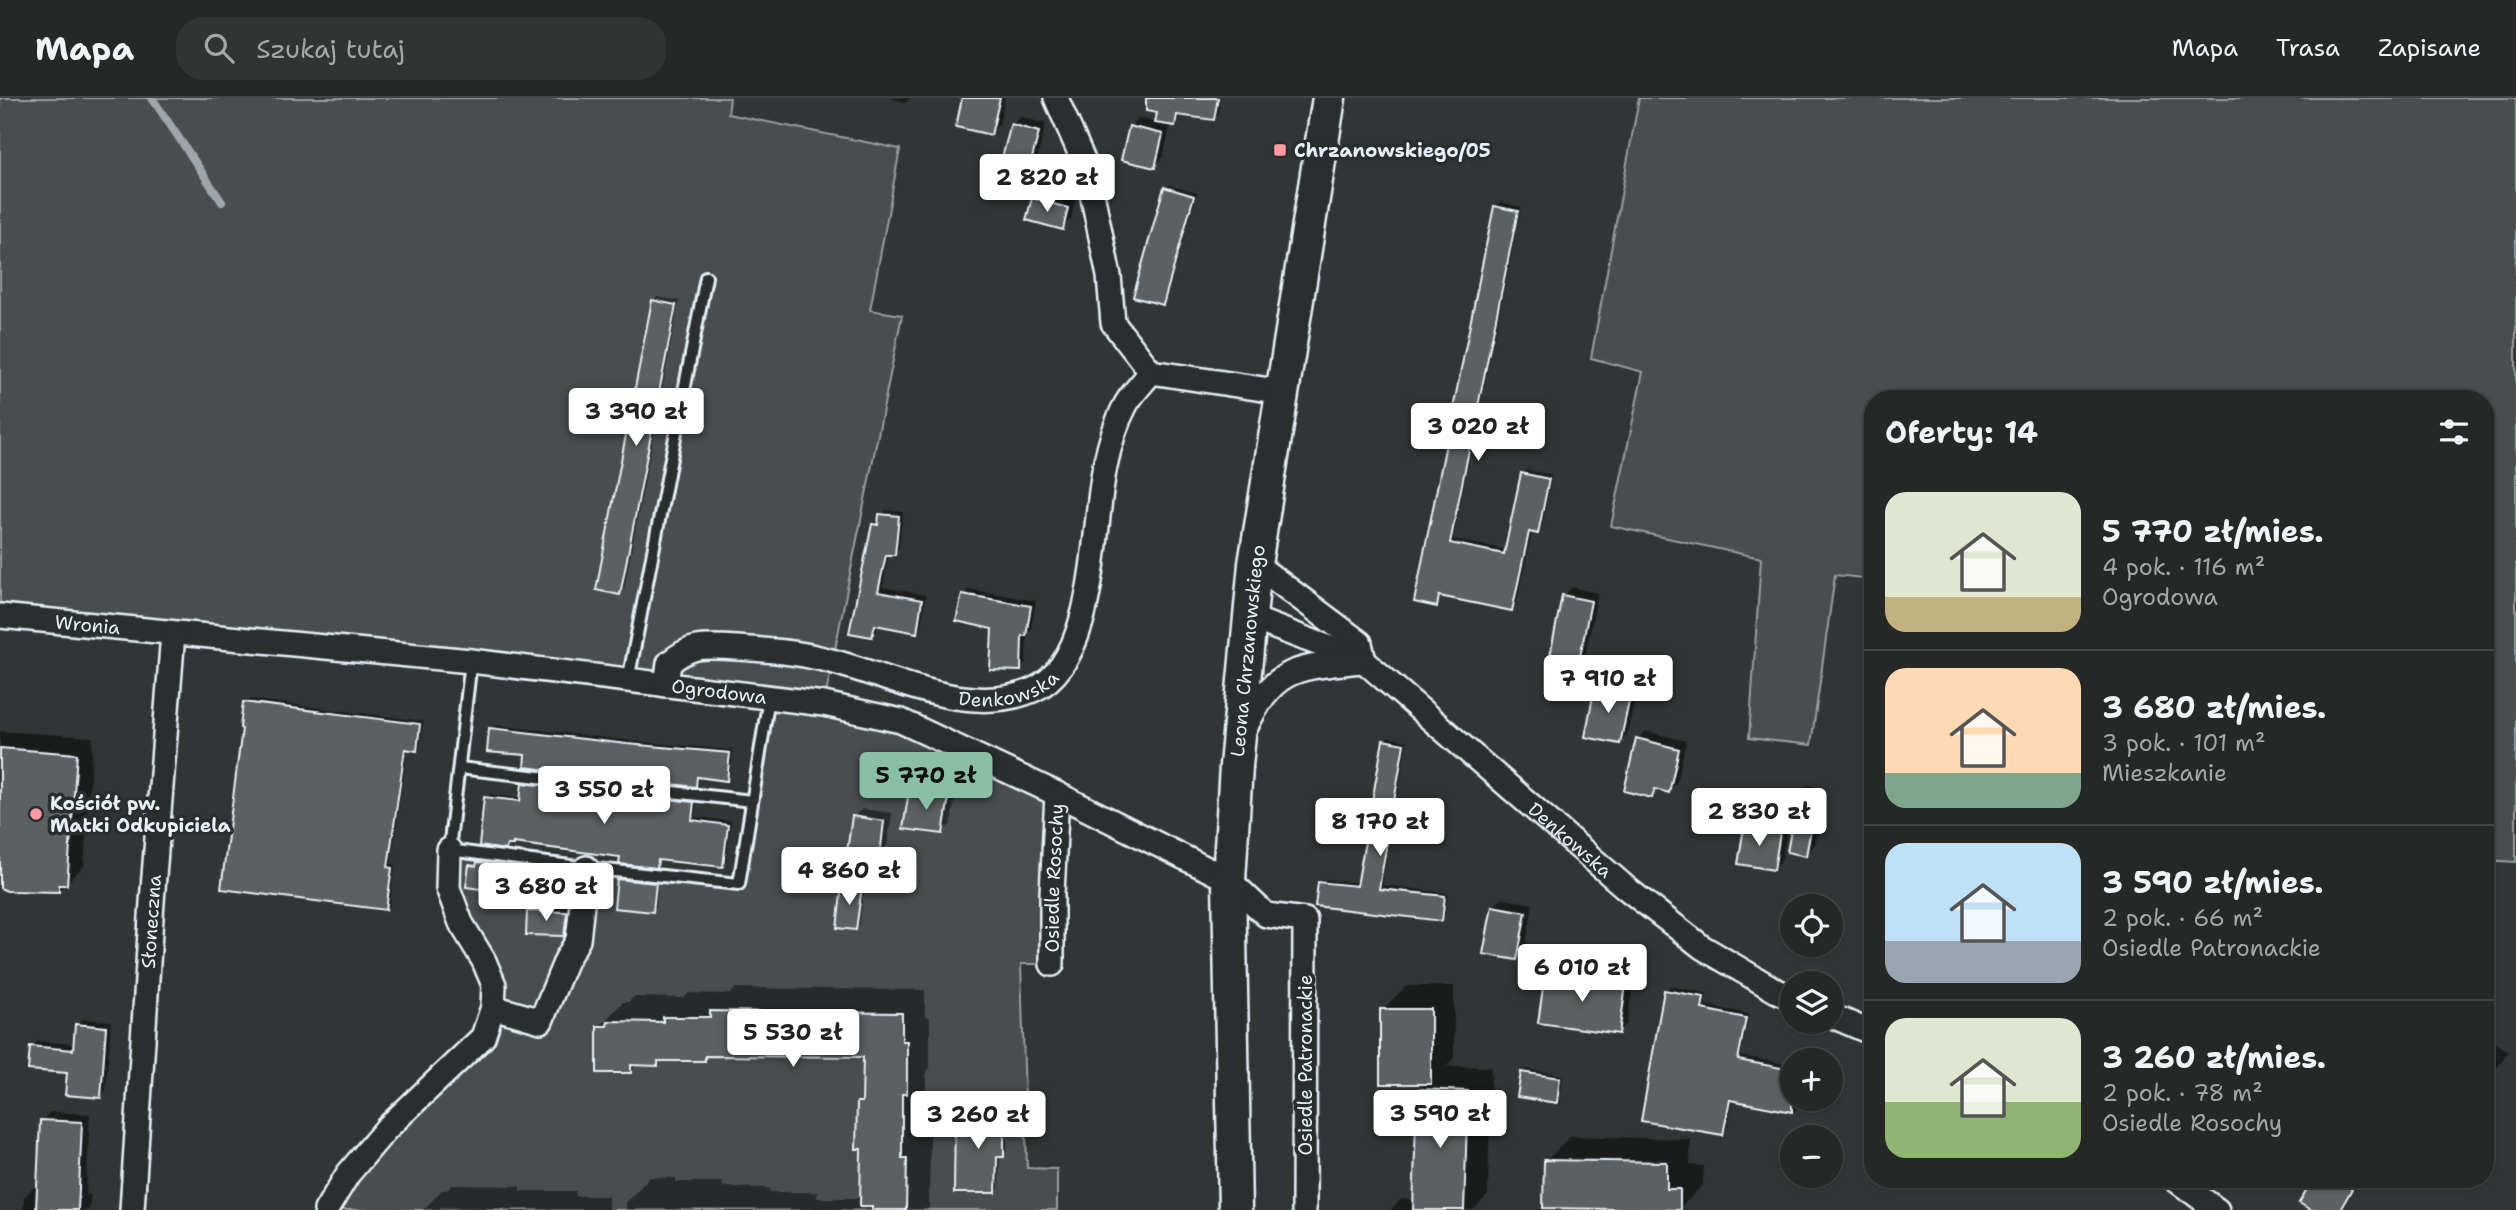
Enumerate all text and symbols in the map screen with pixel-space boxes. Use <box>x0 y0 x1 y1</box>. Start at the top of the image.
search box <box>176 17 666 80</box>
text: Mapa <box>35 26 134 71</box>
icon: search <box>200 29 238 67</box>
text: Szukaj tutaj <box>256 31 405 66</box>
text: Mapa <box>2172 32 2238 64</box>
text: Trasa <box>2276 32 2340 64</box>
text: Zapisane <box>2378 32 2481 64</box>
place label: Chrzanowskiego/05 <box>1294 138 1491 163</box>
marker: Chrzanowskiego/05 <box>1272 142 1288 158</box>
pin: 2 820 zł <box>975 155 1119 214</box>
text: 2 820 zł <box>996 162 1098 192</box>
pin: 3 390 zł <box>564 388 708 448</box>
text: 3 390 zł <box>585 396 687 426</box>
pin: 3 020 zł <box>1406 404 1550 463</box>
text: 3 020 zł <box>1427 411 1529 441</box>
text: Oferty: 14 <box>1885 412 2038 453</box>
icon: filters <box>2435 413 2473 451</box>
text: 5 770 zł/mies. <box>2102 511 2324 552</box>
icon: home <box>1941 520 2025 604</box>
street label: Leona Chrzanowskiego <box>1225 543 1271 758</box>
text: 4 pok. · 116 m² <box>2102 552 2265 582</box>
text: Ogrodowa <box>2102 582 2218 612</box>
street label: Wronia <box>54 609 122 640</box>
pin: 7 910 zł <box>1536 656 1680 715</box>
text: 7 910 zł <box>1560 663 1656 693</box>
street label: Denkowska <box>957 665 1064 713</box>
street label: Ogrodowa <box>670 674 768 710</box>
text: 3 680 zł/mies. <box>2102 687 2326 728</box>
icon: home <box>1941 696 2025 780</box>
text: 3 pok. · 101 m² <box>2102 728 2265 758</box>
pin: 5 770 zł <box>854 752 998 812</box>
text: Mieszkanie <box>2102 758 2227 788</box>
text: 5 770 zł <box>876 760 976 790</box>
pin: 3 550 zł <box>532 766 676 826</box>
text: 3 550 zł <box>554 774 654 804</box>
pin: 2 830 zł <box>1687 788 1831 848</box>
place label: Kościół pw. Matki Odkupiciela <box>50 791 231 838</box>
text: 2 830 zł <box>1708 796 1811 826</box>
street label: Denkowska <box>1523 797 1617 884</box>
pin: 8 170 zł <box>1308 798 1452 858</box>
street label: Osiedle Rosochy <box>1040 803 1070 953</box>
marker: Kościół pw. Matki Odkupiciela <box>28 806 44 822</box>
text: 8 170 zł <box>1331 806 1429 836</box>
pin: 4 860 zł <box>777 848 921 907</box>
text: 4 860 zł <box>797 855 901 885</box>
text: 3 590 zł/mies. <box>2102 862 2324 903</box>
pin: 3 680 zł <box>474 864 618 923</box>
text: 3 680 zł <box>494 871 598 901</box>
icon: home <box>1941 871 2025 955</box>
street label: Słoneczna <box>136 873 167 969</box>
map controls <box>1780 894 1843 1188</box>
button: locate <box>1780 894 1843 957</box>
text: 2 pok. · 66 m² <box>2102 903 2263 933</box>
text: Osiedle Patronackie <box>2102 933 2321 963</box>
pin: 6 010 zł <box>1510 944 1654 1004</box>
text: 6 010 zł <box>1534 952 1630 982</box>
button: layers <box>1780 971 1843 1034</box>
street label: Osiedle Patronackie <box>1293 975 1318 1155</box>
pin: 5 530 zł <box>721 1010 865 1069</box>
text: 5 530 zł <box>743 1017 843 1047</box>
text: 3 260 zł/mies. <box>2102 1037 2326 1078</box>
icon: home <box>1941 1046 2025 1130</box>
button: + <box>1780 1048 1843 1111</box>
text: 2 pok. · 78 m² <box>2102 1078 2263 1108</box>
pin: 3 590 zł <box>1368 1090 1512 1150</box>
pin: 3 260 zł <box>906 1091 1050 1151</box>
text: 3 590 zł <box>1390 1098 1490 1128</box>
text: 3 260 zł <box>927 1099 1029 1129</box>
text: Osiedle Rosochy <box>2102 1108 2282 1138</box>
button: − <box>1780 1125 1843 1188</box>

